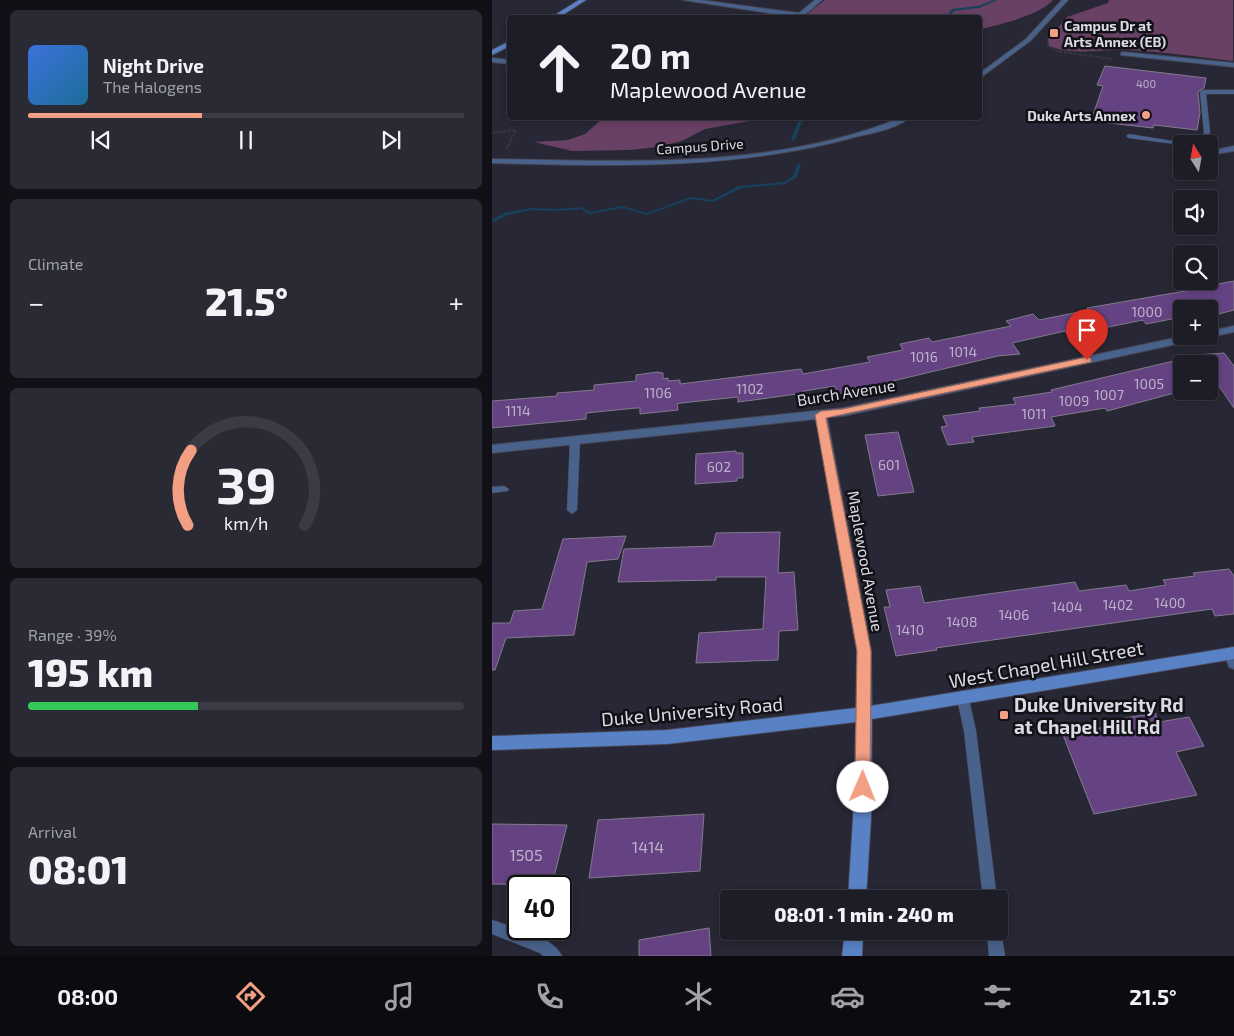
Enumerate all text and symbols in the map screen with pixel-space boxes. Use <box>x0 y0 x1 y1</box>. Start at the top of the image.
place label: Campus Dr at Arts Annex (EB) <box>1064 17 1166 50</box>
marker: Campus Dr at Arts Annex (EB) <box>1048 27 1060 39</box>
text: 20 m <box>610 34 691 76</box>
icon: ahead <box>527 35 592 100</box>
text: Night Drive <box>103 54 204 77</box>
text: Maplewood Avenue <box>610 76 806 102</box>
text: The Halogens <box>103 77 202 96</box>
house number: 400 <box>1136 77 1156 90</box>
place label: Duke Arts Annex <box>1027 107 1136 124</box>
marker: Duke Arts Annex <box>1140 109 1152 121</box>
icon: previous <box>87 126 115 154</box>
icon: pause <box>232 126 260 154</box>
icon: next <box>377 126 405 154</box>
street label: Campus Drive <box>656 134 744 158</box>
north arrow <box>1173 135 1218 180</box>
map controls <box>1173 135 1218 400</box>
button: sound <box>1173 190 1218 235</box>
button: search <box>1173 245 1218 290</box>
text: Climate <box>28 254 83 273</box>
text: 21.5° <box>205 278 288 324</box>
text: − <box>28 285 44 319</box>
text: + <box>449 285 464 319</box>
button: + <box>1173 300 1218 345</box>
house number: 1000 <box>1132 303 1162 320</box>
pin <box>1066 309 1108 360</box>
icon: arrive <box>1073 316 1101 344</box>
house number: 1014 <box>949 343 977 360</box>
house number: 1016 <box>910 348 938 365</box>
button: − <box>1173 355 1218 400</box>
street label: Burch Avenue <box>796 375 896 409</box>
house number: 1005 <box>1134 375 1164 392</box>
house number: 1102 <box>736 380 764 397</box>
house number: 1106 <box>644 384 672 401</box>
house number: 1007 <box>1094 386 1124 403</box>
house number: 1009 <box>1059 392 1089 409</box>
house number: 1114 <box>505 402 531 419</box>
house number: 1011 <box>1021 405 1047 422</box>
text: 39 <box>216 452 276 514</box>
house number: 601 <box>878 456 900 473</box>
house number: 602 <box>707 458 731 475</box>
street label: Maplewood Avenue <box>844 489 888 633</box>
text: km/h <box>224 512 268 534</box>
house number: 1400 <box>1154 594 1186 611</box>
house number: 1402 <box>1103 596 1133 613</box>
house number: 1404 <box>1051 598 1083 615</box>
house number: 1406 <box>999 606 1029 623</box>
house number: 1408 <box>946 613 978 630</box>
house number: 1410 <box>896 621 924 638</box>
text: Range · 39% <box>28 625 117 644</box>
street label: West Chapel Hill Street <box>947 636 1145 692</box>
text: 195 km <box>28 649 153 695</box>
street label: Duke University Road <box>600 692 784 730</box>
place label: Duke University Rd at Chapel Hill Rd <box>1014 693 1184 738</box>
marker: Duke University Rd at Chapel Hill Rd <box>998 709 1010 721</box>
position arrow <box>836 760 888 812</box>
text: Arrival <box>28 822 77 841</box>
house number: 1414 <box>632 837 664 856</box>
house number: 1505 <box>509 845 543 864</box>
text: 08:01 <box>28 846 128 892</box>
speed limit sign: 40 <box>507 875 572 940</box>
text: 08:01 · 1 min · 240 m <box>774 903 954 926</box>
icon: directions <box>233 979 268 1014</box>
icon: music <box>382 979 417 1014</box>
icon: phone <box>532 979 567 1014</box>
icon: climate <box>681 979 716 1014</box>
icon: car <box>830 979 865 1014</box>
icon: filters <box>980 979 1015 1014</box>
text: 08:00 <box>57 983 118 1009</box>
text: 21.5° <box>1129 983 1177 1009</box>

